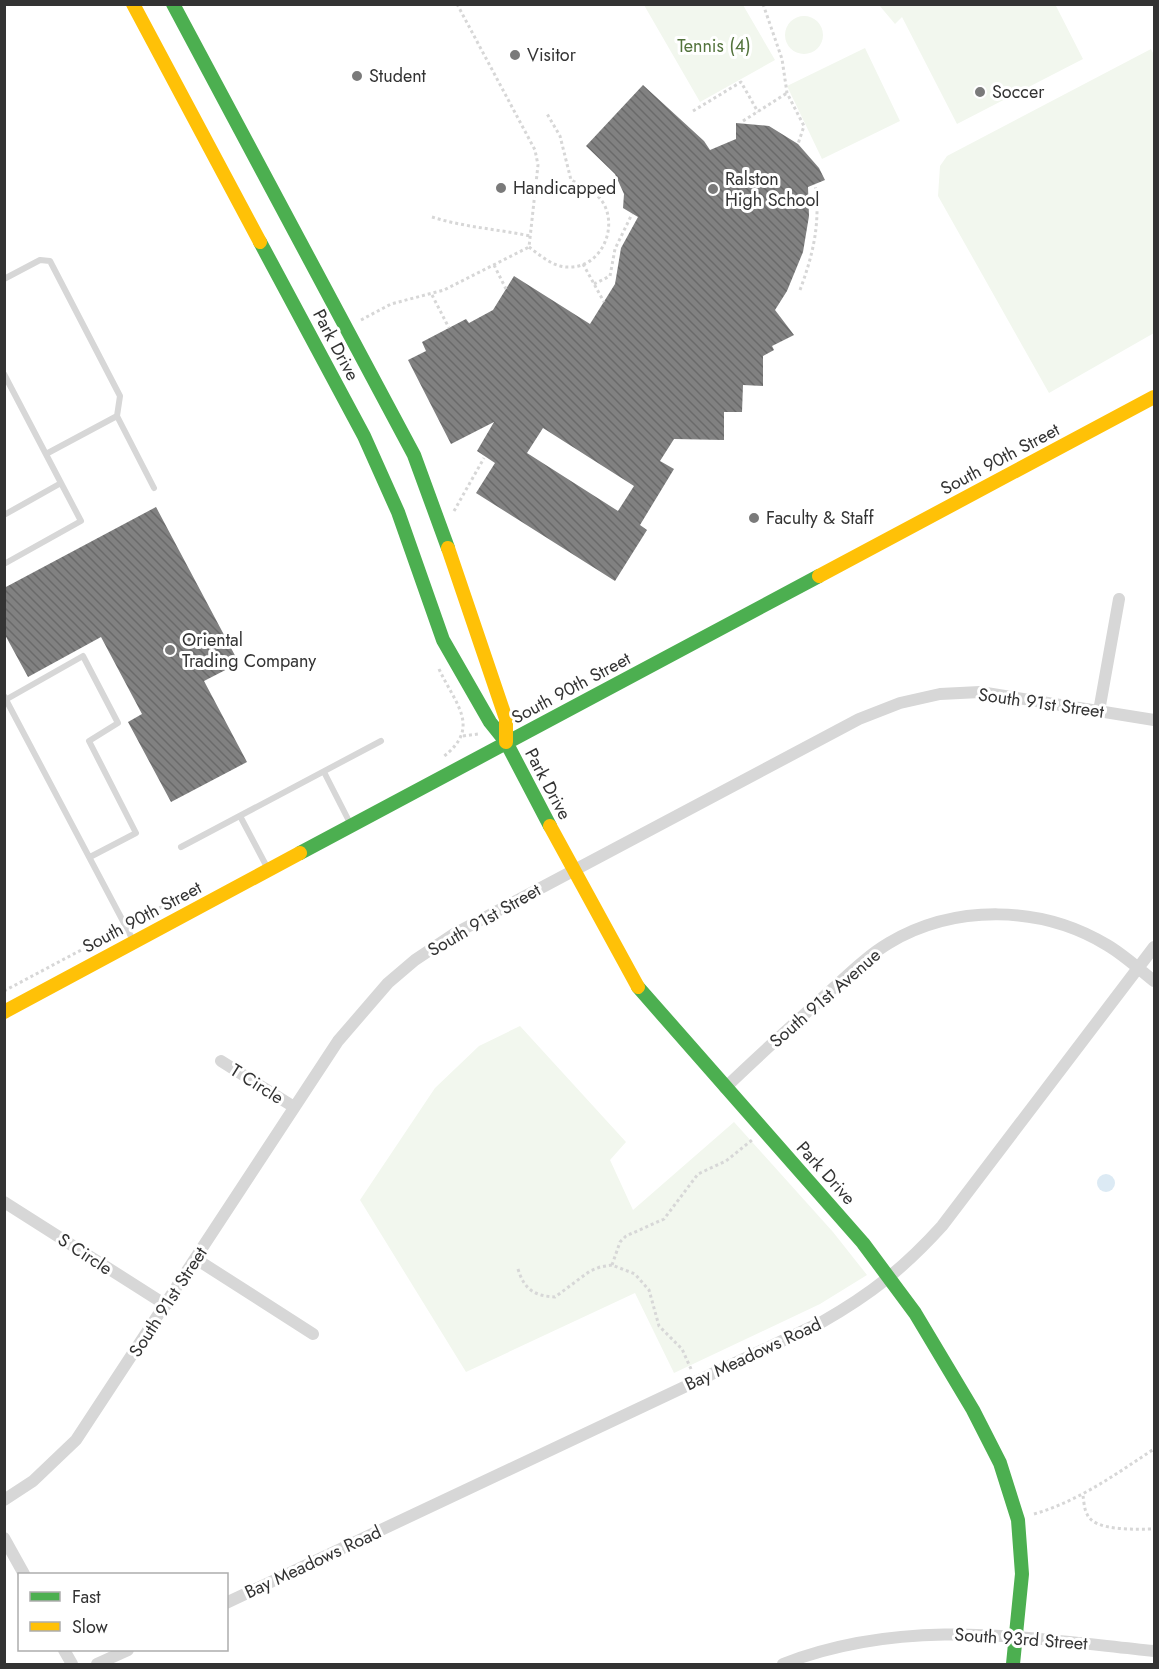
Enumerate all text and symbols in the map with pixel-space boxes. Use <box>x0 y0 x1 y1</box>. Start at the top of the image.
park label: Tennis (4) <box>677 33 751 59</box>
place label: Visitor <box>527 42 577 68</box>
marker: Visitor <box>508 48 522 62</box>
place label: Student <box>369 63 427 89</box>
marker: Student <box>350 69 364 83</box>
place label: Soccer <box>992 79 1045 105</box>
marker: Soccer <box>973 85 987 99</box>
place label: Ralston High School <box>725 166 819 213</box>
place label: Handicapped <box>513 175 616 201</box>
marker: Handicapped <box>494 181 508 195</box>
marker: Ralston High School <box>706 182 720 196</box>
street label: Park Drive <box>306 305 366 385</box>
street label: South 90th Street <box>936 416 1065 501</box>
place label: Faculty & Staff <box>766 505 874 531</box>
marker: Faculty & Staff <box>747 511 761 525</box>
place label: Oriental Trading Company <box>182 627 316 674</box>
marker: Oriental Trading Company <box>163 643 177 657</box>
street label: South 90th Street <box>507 645 636 730</box>
street label: South 91st Street <box>976 681 1106 725</box>
street label: Park Drive <box>518 744 578 824</box>
street label: South 90th Street <box>78 874 207 959</box>
street label: South 91st Street <box>423 877 546 963</box>
street label: South 91st Avenue <box>764 942 886 1054</box>
street label: T Circle <box>225 1057 289 1111</box>
street label: Park Drive <box>790 1136 862 1210</box>
street label: S Circle <box>53 1227 117 1281</box>
street label: South 91st Street <box>123 1241 214 1362</box>
street label: Bay Meadows Road <box>680 1311 826 1397</box>
street label: Bay Meadows Road <box>240 1519 386 1605</box>
legend <box>18 1573 228 1651</box>
text: Fast <box>72 1584 101 1610</box>
text: Slow <box>72 1614 109 1640</box>
street label: South 93rd Street <box>954 1621 1089 1657</box>

